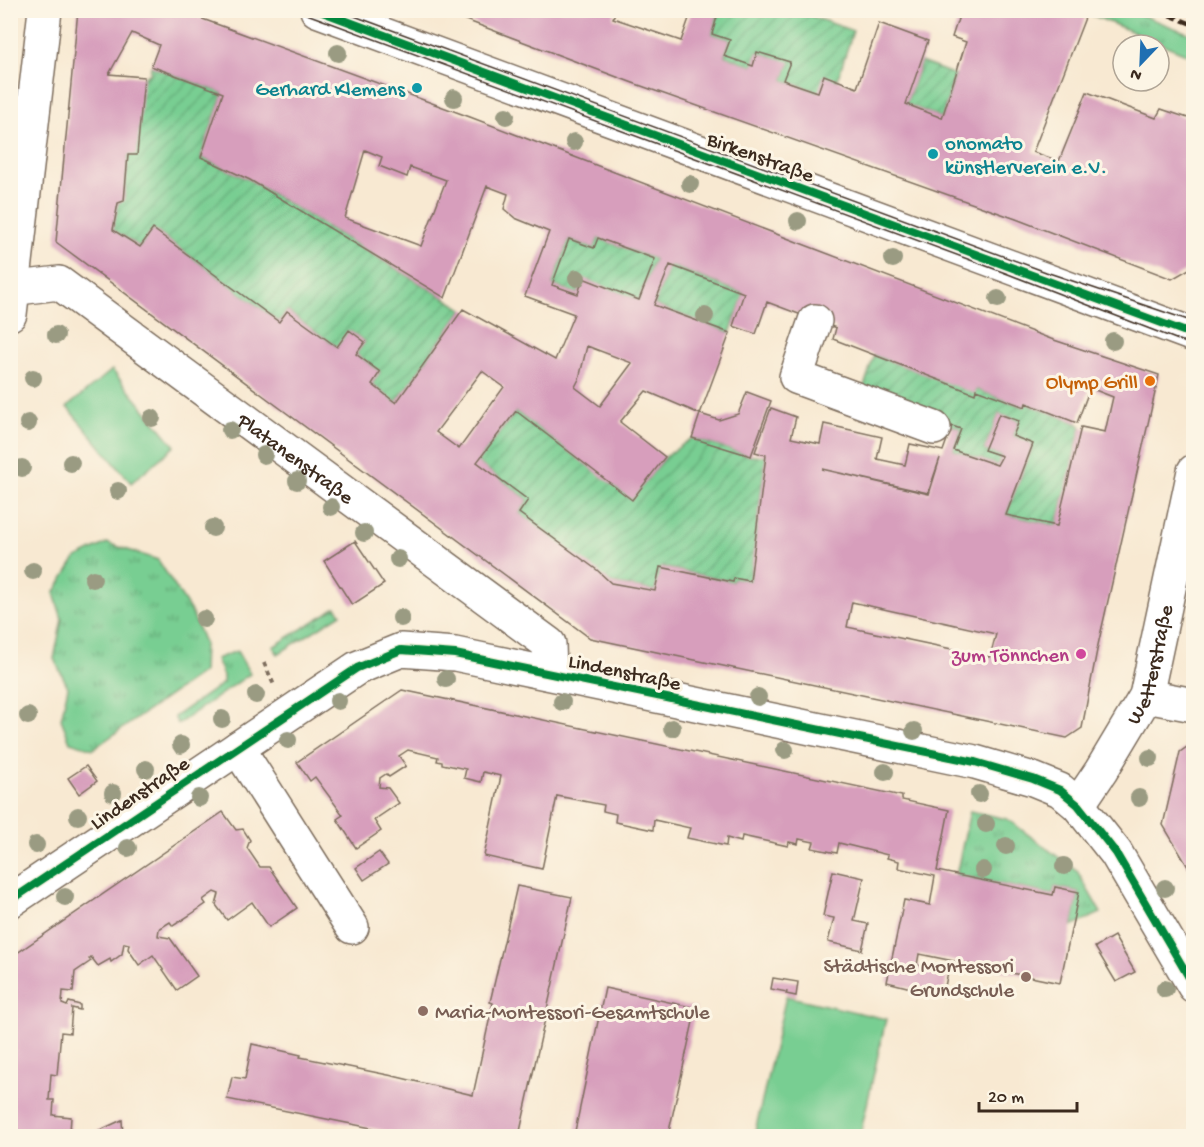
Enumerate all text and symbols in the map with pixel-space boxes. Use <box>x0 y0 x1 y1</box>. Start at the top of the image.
north arrow <box>1111 33 1171 93</box>
text: N <box>1127 63 1145 84</box>
place label: Gerhard Klemens <box>255 79 406 104</box>
marker: Gerhard Klemens <box>410 81 424 95</box>
street label: Birkenstraße <box>702 128 818 191</box>
place label: onomato künstlerverein e.V. <box>945 133 1107 182</box>
marker: onomato künstlerverein e.V. <box>926 147 940 161</box>
place label: Olymp Grill <box>1046 372 1138 397</box>
marker: Olymp Grill <box>1143 374 1157 388</box>
street label: Platanenstraße <box>230 409 358 512</box>
street label: Wetterstraße <box>1123 602 1181 730</box>
place label: zum Tönnchen <box>952 645 1069 670</box>
marker: zum Tönnchen <box>1074 647 1088 661</box>
street label: Lindenstraße <box>566 650 684 699</box>
street label: Lindenstraße <box>87 752 196 837</box>
place label: Städtische Montessori Grundschule <box>823 956 1015 1005</box>
marker: Städtische Montessori Grundschule <box>1019 970 1033 984</box>
place label: Maria-Montessori-Gesamtschule <box>435 1002 711 1027</box>
marker: Maria-Montessori-Gesamtschule <box>416 1004 430 1018</box>
scale bar <box>979 1075 1076 1113</box>
text: 20 m <box>988 1088 1024 1109</box>

